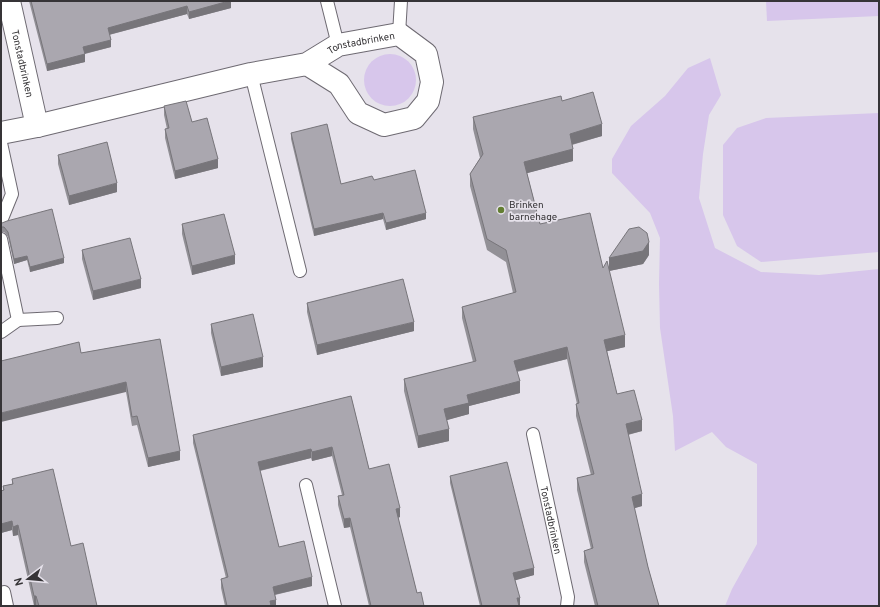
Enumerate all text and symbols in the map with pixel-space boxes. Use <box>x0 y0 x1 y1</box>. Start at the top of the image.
street label: Tonstadbrinken <box>8 29 35 99</box>
street label: Tonstadbrinken <box>325 30 396 58</box>
place label: Brinken barnehage <box>509 199 557 224</box>
marker: Brinken barnehage <box>496 205 506 215</box>
street label: Tonstadbrinken <box>536 485 564 556</box>
north arrow <box>8 559 48 599</box>
text: N <box>12 576 27 587</box>

